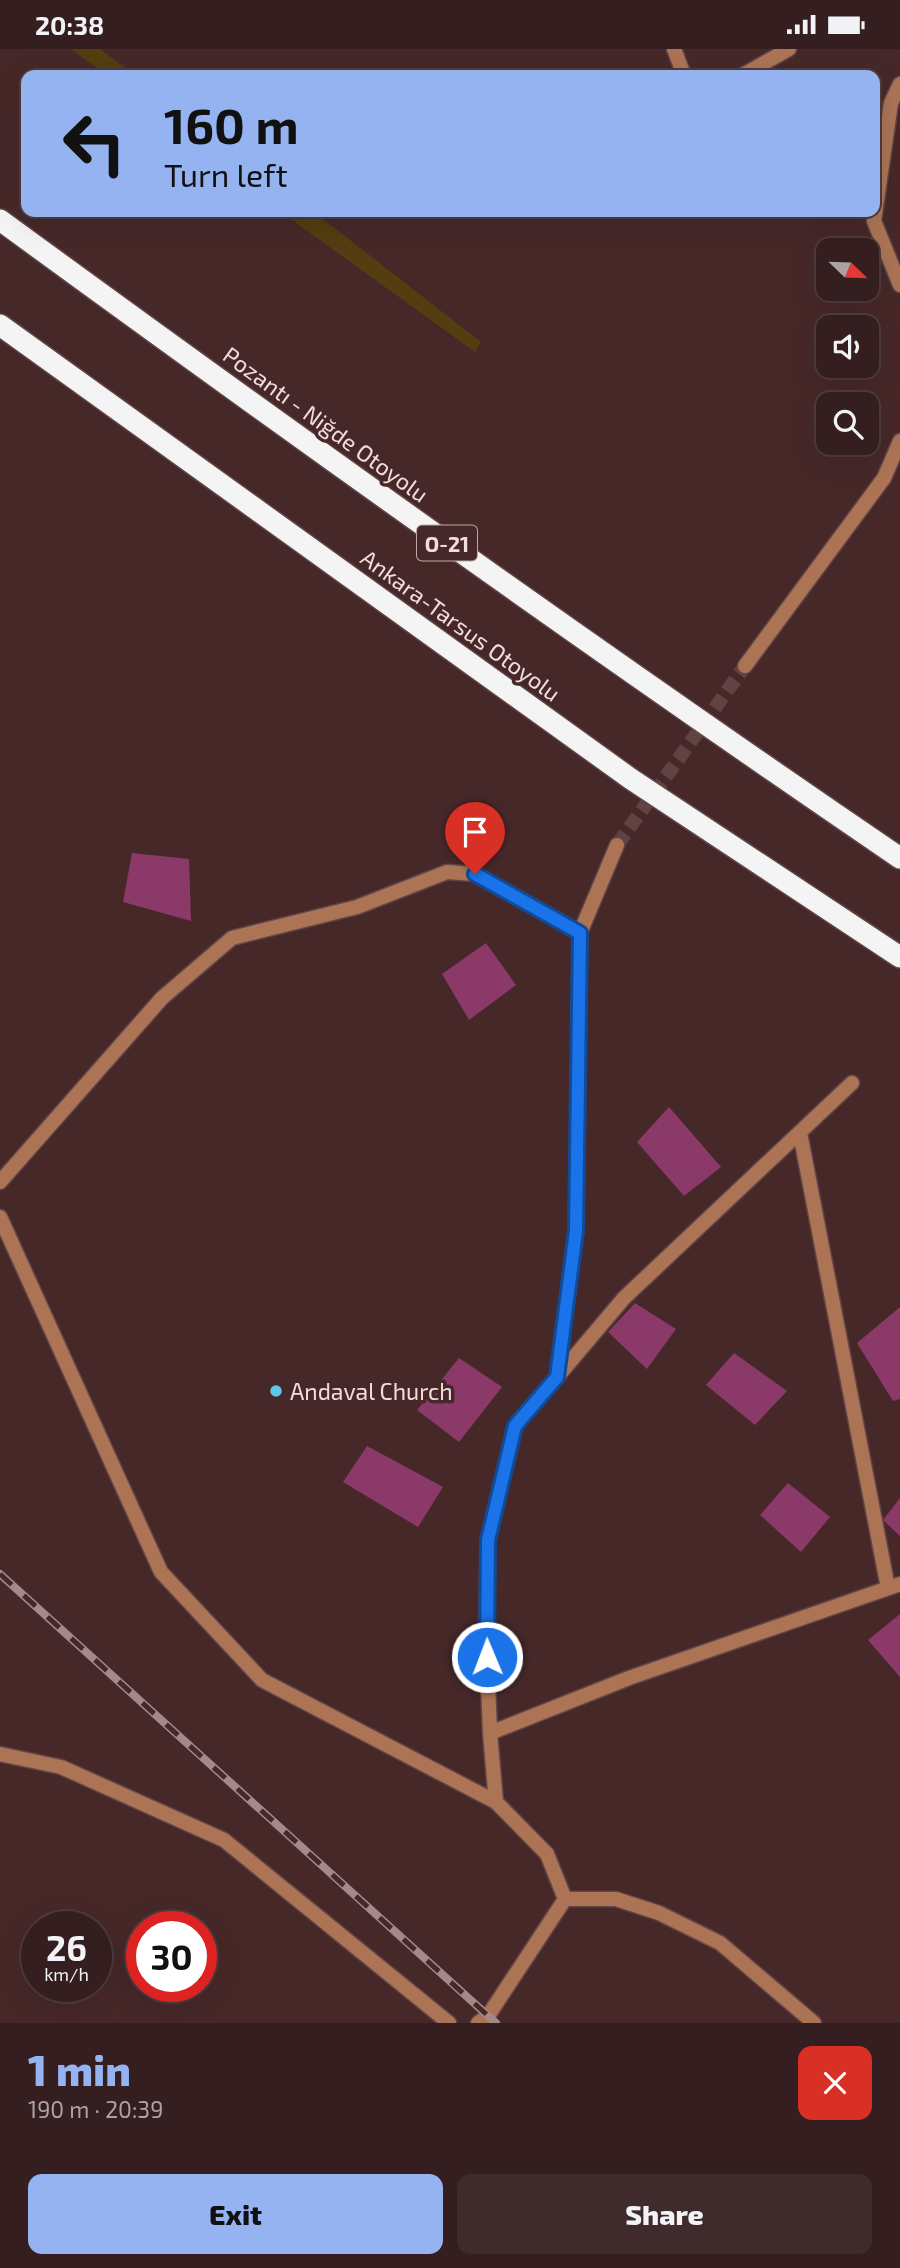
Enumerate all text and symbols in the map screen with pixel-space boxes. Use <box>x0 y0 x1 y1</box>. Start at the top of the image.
text: 20:38 <box>35 9 104 40</box>
text: 160 m <box>164 95 299 154</box>
icon: left <box>49 98 140 189</box>
text: Turn left <box>164 155 288 193</box>
north arrow <box>816 238 878 301</box>
map controls <box>816 238 879 455</box>
button: sound <box>816 315 879 378</box>
street label: Pozantı - Niğde Otoyolu <box>218 340 434 508</box>
button: search <box>816 392 879 455</box>
road number: O-21 <box>417 525 477 561</box>
street label: Ankara-Tarsus Otoyolu <box>356 543 566 707</box>
pin <box>445 802 505 874</box>
icon: arrive <box>456 813 494 851</box>
place label: Andaval Church <box>290 1377 453 1405</box>
marker: Andaval Church <box>268 1383 284 1399</box>
position arrow <box>450 1620 524 1694</box>
speed limit sign: 30 <box>126 1911 217 2002</box>
text: 26 <box>46 1926 87 1968</box>
text: km/h <box>44 1963 89 1985</box>
text: 1 min <box>28 2044 131 2094</box>
button: close <box>798 2046 872 2120</box>
text: 190 m · 20:39 <box>28 2095 163 2123</box>
button: Exit <box>28 2174 443 2254</box>
button: Share <box>457 2174 872 2254</box>

